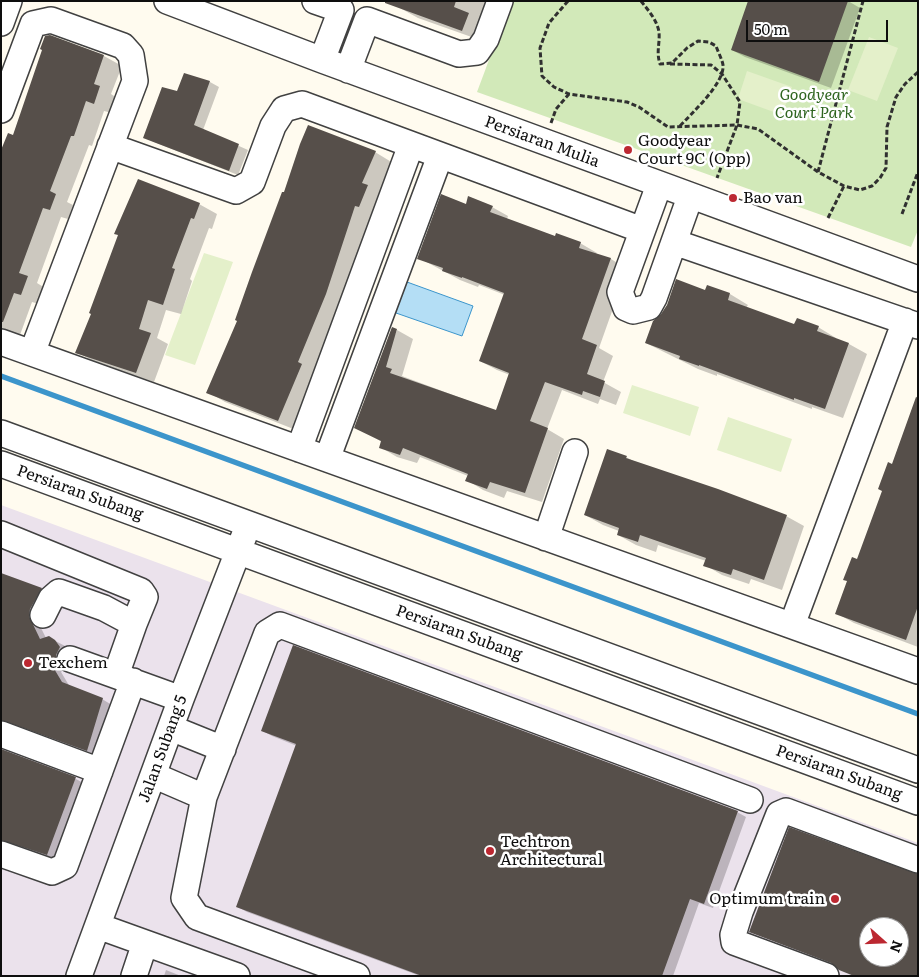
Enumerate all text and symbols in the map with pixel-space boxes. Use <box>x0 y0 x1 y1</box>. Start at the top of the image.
scale bar <box>749 10 892 42</box>
text: 50 m <box>754 17 788 40</box>
park label: Goodyear Court Park <box>775 85 853 123</box>
street label: Persiaran Mulia <box>482 112 602 172</box>
place label: Goodyear Court 9C (Opp) <box>638 131 751 169</box>
marker: Goodyear Court 9C (Opp) <box>622 144 634 156</box>
place label: Bao van <box>743 188 803 208</box>
marker: Bao van <box>727 192 739 204</box>
street label: Persiaran Subang <box>14 461 146 525</box>
street label: Persiaran Subang <box>393 601 525 665</box>
place label: Texchem <box>38 653 108 673</box>
marker: Texchem <box>22 657 34 669</box>
street label: Jalan Subang 5 <box>135 693 191 805</box>
street label: Persiaran Subang <box>773 741 905 805</box>
place label: Techtron Architectural <box>500 832 603 870</box>
marker: Techtron Architectural <box>484 845 496 857</box>
place label: Optimum train <box>709 889 825 909</box>
marker: Optimum train <box>829 893 841 905</box>
north arrow <box>859 917 909 967</box>
text: N <box>886 938 909 956</box>

